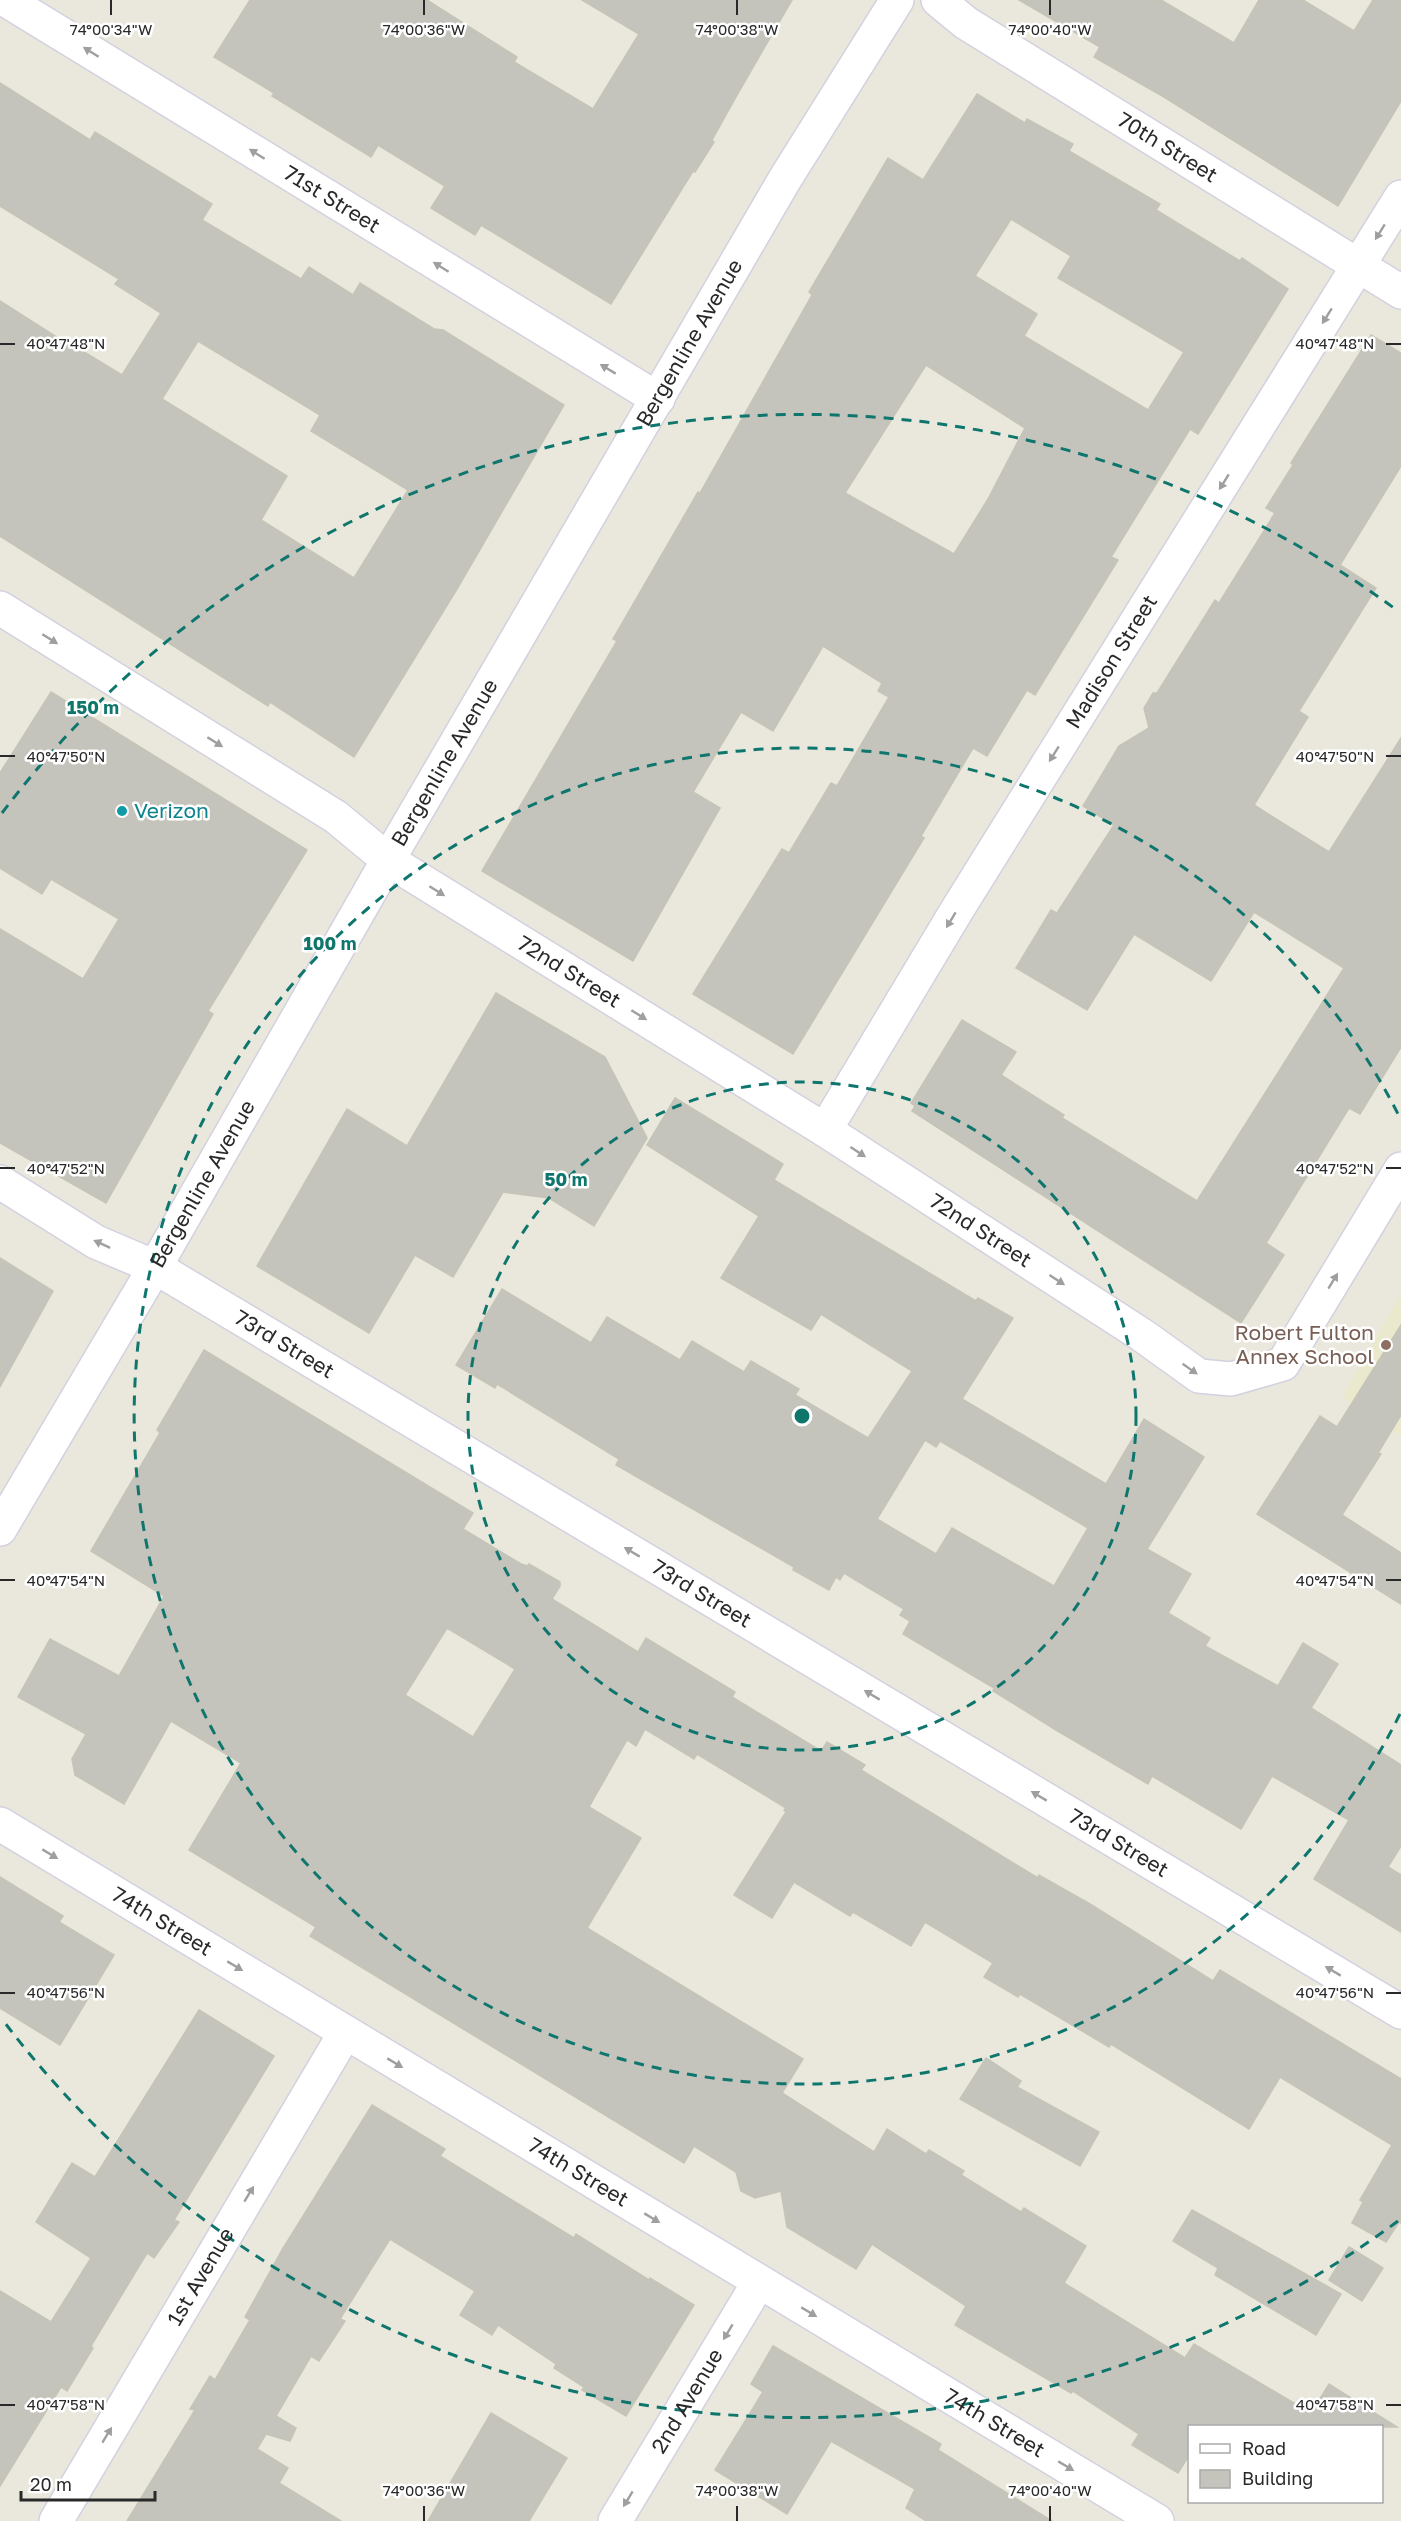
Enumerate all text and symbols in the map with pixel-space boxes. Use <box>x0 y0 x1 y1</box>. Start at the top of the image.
text: 74°00'34"W <box>70 20 152 38</box>
text: 74°00'36"W <box>383 20 465 38</box>
text: 74°00'38"W <box>696 20 778 38</box>
text: 74°00'40"W <box>1008 20 1092 38</box>
one-way arrow <box>83 47 99 58</box>
street label: 70th Street <box>1113 106 1223 187</box>
one-way arrow <box>249 149 265 160</box>
street label: 71st Street <box>279 159 385 238</box>
one-way arrow <box>1374 224 1385 240</box>
street label: Bergenline Avenue <box>630 254 747 431</box>
one-way arrow <box>433 262 450 273</box>
one-way arrow <box>1321 308 1332 324</box>
text: 40°47'48"N <box>27 334 105 352</box>
text: 40°47'48"N <box>1296 334 1374 352</box>
one-way arrow <box>599 364 616 374</box>
one-way arrow <box>1218 474 1229 490</box>
street label: Madison Street <box>1059 590 1162 733</box>
one-way arrow <box>42 633 58 644</box>
street label: Bergenline Avenue <box>385 674 503 850</box>
text: 150 m <box>67 696 119 718</box>
one-way arrow <box>207 736 223 747</box>
one-way arrow <box>1049 746 1060 762</box>
text: 40°47'50"N <box>27 747 105 765</box>
text: 40°47'50"N <box>1296 747 1374 765</box>
place label: Verizon <box>134 797 209 823</box>
marker: Verizon <box>115 804 129 818</box>
one-way arrow <box>429 885 445 896</box>
one-way arrow <box>946 912 956 929</box>
street label: 72nd Street <box>513 929 626 1013</box>
text: 100 m <box>304 932 356 954</box>
one-way arrow <box>631 1010 647 1021</box>
street label: Bergenline Avenue <box>143 1095 260 1272</box>
one-way arrow <box>850 1146 866 1157</box>
text: 40°47'52"N <box>27 1159 105 1177</box>
text: 40°47'52"N <box>1296 1159 1374 1177</box>
text: 50 m <box>545 1168 587 1190</box>
street label: 72nd Street <box>925 1187 1037 1272</box>
one-way arrow <box>92 1239 110 1249</box>
one-way arrow <box>1328 1273 1339 1289</box>
one-way arrow <box>1049 1275 1065 1286</box>
street label: 73rd Street <box>230 1304 340 1383</box>
place label: Robert Fulton Annex School <box>1235 1319 1374 1369</box>
marker: Robert Fulton Annex School <box>1379 1338 1393 1352</box>
one-way arrow <box>1181 1363 1197 1375</box>
centre of rings <box>792 1406 812 1426</box>
one-way arrow <box>624 1547 640 1558</box>
street label: 73rd Street <box>647 1553 757 1633</box>
text: 40°47'54"N <box>27 1571 105 1589</box>
text: 40°47'54"N <box>1296 1571 1374 1589</box>
one-way arrow <box>864 1690 880 1701</box>
one-way arrow <box>1031 1790 1047 1801</box>
street label: 73rd Street <box>1064 1802 1174 1882</box>
one-way arrow <box>42 1848 58 1859</box>
street label: 74th Street <box>107 1880 217 1961</box>
one-way arrow <box>227 1960 243 1971</box>
one-way arrow <box>1324 1966 1341 1976</box>
text: 40°47'56"N <box>27 1983 105 2001</box>
text: 40°47'56"N <box>1296 1983 1374 2001</box>
one-way arrow <box>387 2058 404 2068</box>
street label: 74th Street <box>524 2131 634 2212</box>
one-way arrow <box>244 2186 254 2203</box>
one-way arrow <box>644 2212 660 2223</box>
street label: 1st Avenue <box>161 2223 239 2330</box>
one-way arrow <box>801 2307 818 2317</box>
one-way arrow <box>723 2324 734 2340</box>
street label: 2nd Avenue <box>645 2344 728 2458</box>
street label: 74th Street <box>940 2382 1050 2462</box>
text: 40°47'58"N <box>27 2395 105 2413</box>
text: 40°47'58"N <box>1296 2395 1374 2413</box>
legend <box>1188 2425 1383 2503</box>
one-way arrow <box>101 2426 111 2443</box>
text: Road <box>1242 2437 1286 2459</box>
one-way arrow <box>1058 2461 1074 2472</box>
scale bar <box>21 2464 154 2502</box>
text: Building <box>1242 2467 1313 2489</box>
text: 20 m <box>30 2473 72 2495</box>
text: 74°00'36"W <box>383 2481 465 2499</box>
text: 74°00'38"W <box>696 2481 778 2499</box>
text: 74°00'40"W <box>1008 2481 1092 2499</box>
one-way arrow <box>622 2491 633 2507</box>

